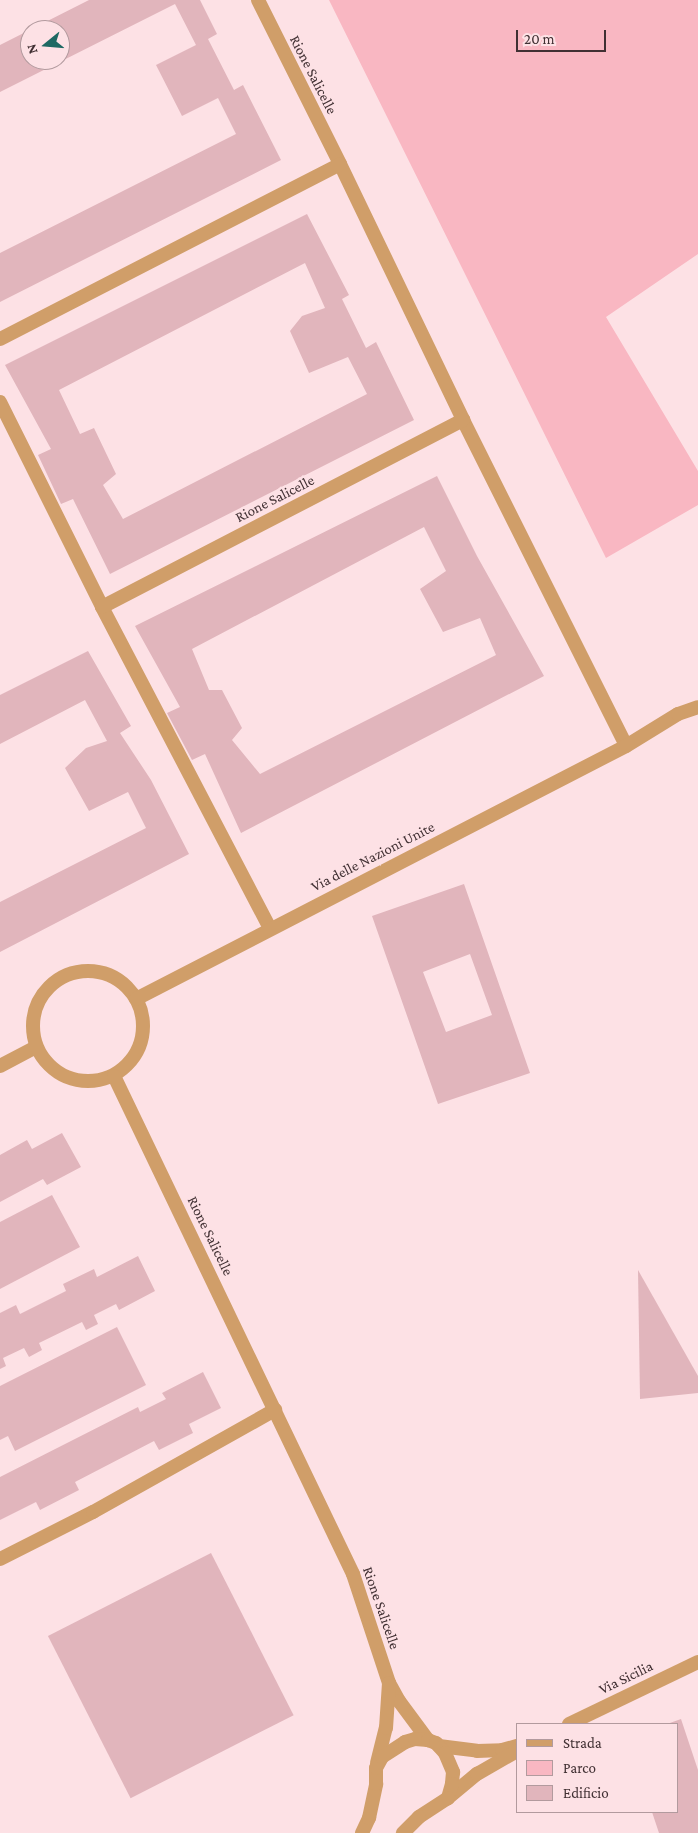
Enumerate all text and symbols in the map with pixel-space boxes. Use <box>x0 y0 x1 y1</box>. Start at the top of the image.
north arrow <box>20 20 70 70</box>
scale bar <box>518 20 608 52</box>
text: 20 m <box>524 31 555 47</box>
street label: Rione Salicelle <box>285 33 341 117</box>
text: N <box>23 42 41 56</box>
street label: Rione Salicelle <box>233 471 317 527</box>
street label: Via delle Nazioni Unite <box>308 818 438 896</box>
street label: Rione Salicelle <box>183 1193 237 1279</box>
street label: Rione Salicelle <box>358 1564 404 1652</box>
street label: Via Sicilia <box>596 1657 656 1699</box>
legend <box>516 1723 678 1813</box>
text: Strada <box>563 1735 602 1751</box>
text: Parco <box>563 1760 596 1776</box>
text: Edificio <box>563 1785 609 1801</box>

